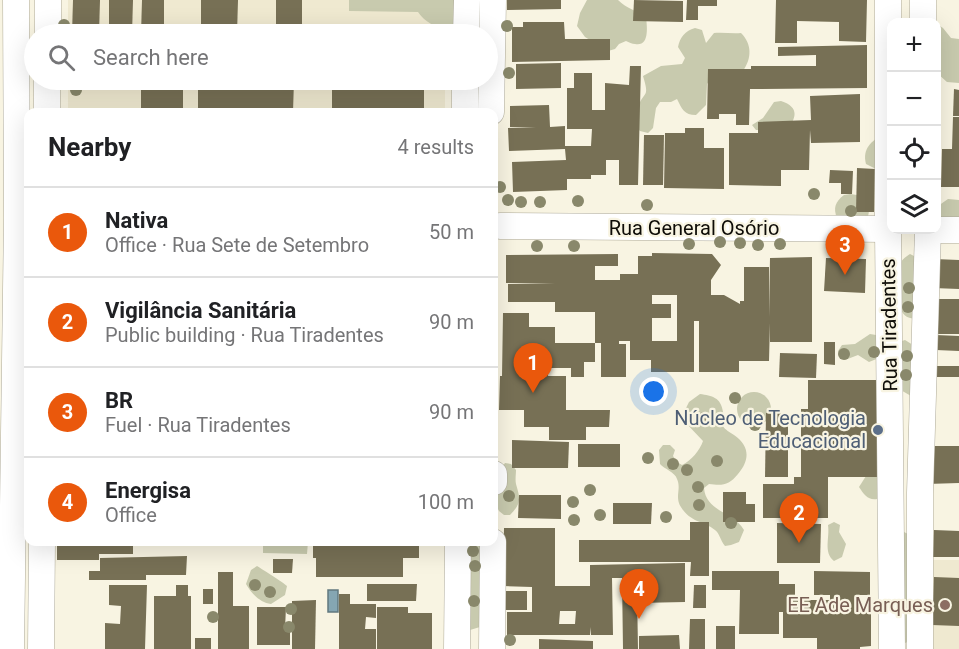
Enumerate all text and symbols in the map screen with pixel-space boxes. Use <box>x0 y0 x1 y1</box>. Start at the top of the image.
map controls <box>887 18 941 234</box>
button: + <box>887 18 941 72</box>
search box <box>24 24 498 90</box>
icon: search <box>45 41 78 74</box>
text: Search here <box>93 45 209 70</box>
button: − <box>887 72 941 126</box>
button: locate <box>887 126 941 180</box>
text: Nearby <box>48 132 131 162</box>
text: 4 results <box>398 135 474 159</box>
button: layers <box>887 180 941 234</box>
text: Nativa <box>105 208 168 233</box>
street label: Rua General Osório <box>609 216 779 240</box>
text: 1 <box>62 220 73 244</box>
text: 50 m <box>429 220 474 244</box>
pin: 3 <box>826 226 864 275</box>
text: Office · Rua Sete de Setembro <box>105 233 369 257</box>
street label: Rua Tiradentes <box>876 258 902 392</box>
text: Vigilância Sanitária <box>105 298 296 323</box>
text: 2 <box>62 310 73 334</box>
text: 90 m <box>429 310 474 334</box>
text: Public building · Rua Tiradentes <box>105 323 384 347</box>
pin: 1 <box>514 344 552 393</box>
your location <box>639 377 668 406</box>
text: BR <box>105 388 133 413</box>
text: 3 <box>62 400 73 424</box>
text: 90 m <box>429 400 474 424</box>
place label: Núcleo de Tecnologia Educacional <box>674 406 866 453</box>
text: Fuel · Rua Tiradentes <box>105 413 291 437</box>
marker: Núcleo de Tecnologia Educacional <box>871 423 885 437</box>
text: Energisa <box>105 478 191 503</box>
text: 4 <box>62 490 73 514</box>
text: 100 m <box>418 490 474 514</box>
pin: 2 <box>780 494 818 543</box>
text: Office <box>105 503 157 527</box>
pin: 4 <box>620 570 658 619</box>
place label: EE Ade Marques <box>787 593 933 617</box>
marker: EE Ade Marques <box>938 598 952 612</box>

